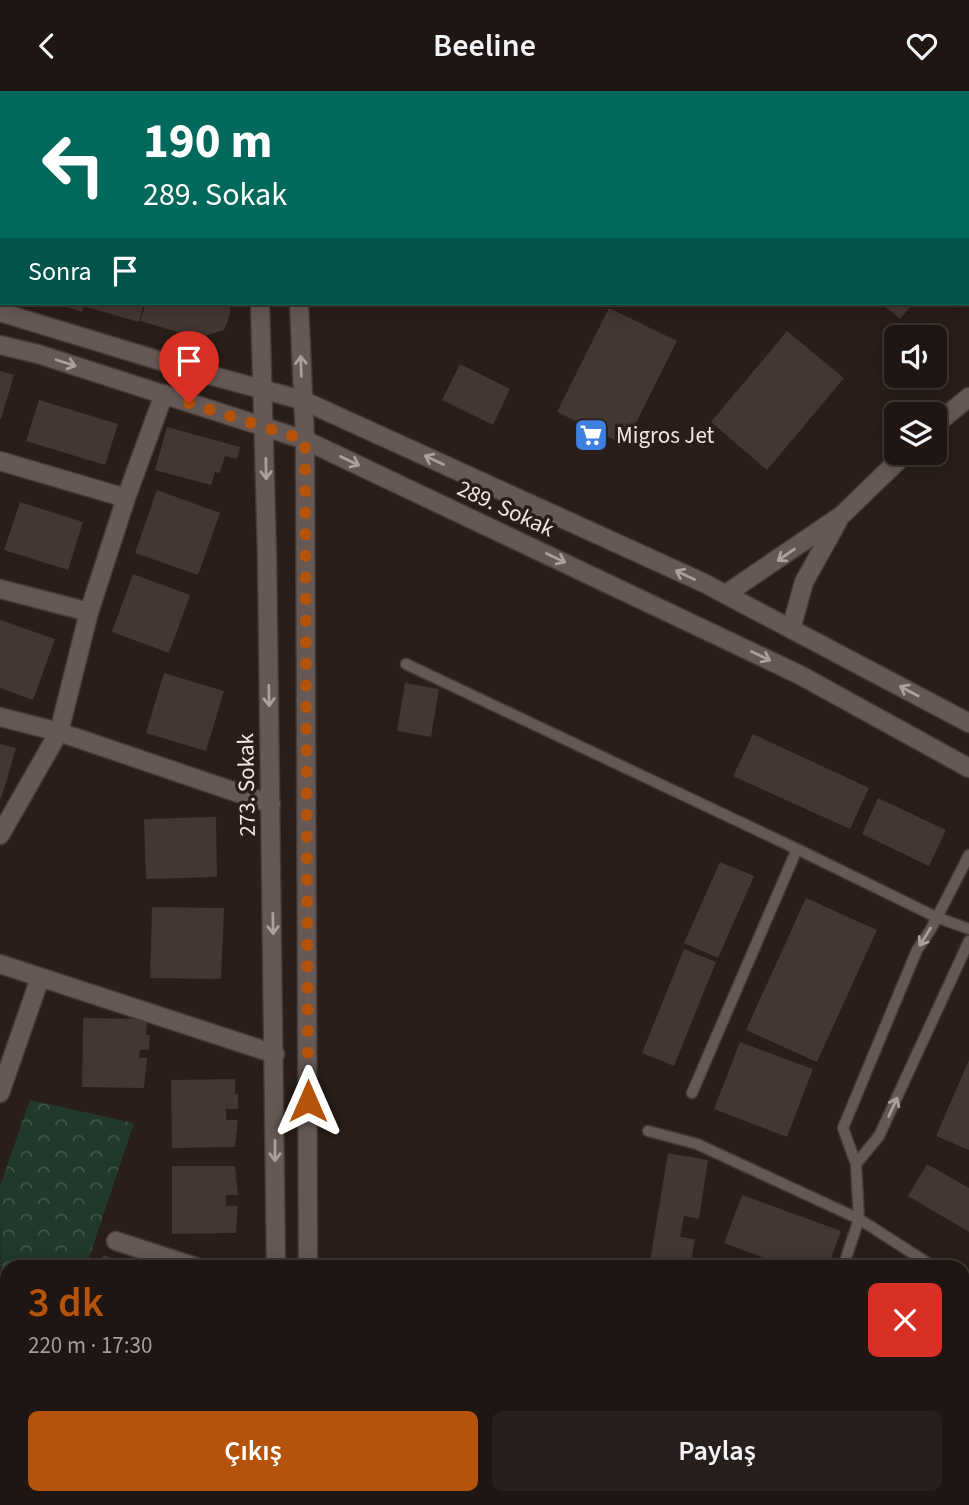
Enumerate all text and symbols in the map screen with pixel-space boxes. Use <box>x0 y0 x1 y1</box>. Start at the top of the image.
text: Beeline <box>433 23 536 69</box>
icon: back <box>28 27 66 65</box>
icon: heart <box>903 27 941 65</box>
text: 190 m <box>143 107 272 177</box>
icon: left <box>28 119 119 210</box>
text: 289. Sokak <box>143 172 287 218</box>
icon: arrive <box>106 252 144 290</box>
text: Sonra <box>28 253 92 290</box>
map controls <box>884 325 947 465</box>
button: sound <box>884 325 947 388</box>
pin <box>159 331 219 403</box>
icon: arrive <box>170 342 208 380</box>
one-way arrow <box>294 355 307 378</box>
one-way arrow <box>54 358 76 370</box>
button: layers <box>884 402 947 465</box>
supermarket icon: Migros Jet <box>572 416 610 454</box>
place label: Migros Jet <box>616 419 715 452</box>
one-way arrow <box>423 453 445 466</box>
one-way arrow <box>339 455 360 468</box>
one-way arrow <box>259 457 272 480</box>
street label: 289. Sokak <box>452 472 560 546</box>
one-way arrow <box>777 547 796 562</box>
one-way arrow <box>545 552 566 566</box>
one-way arrow <box>675 568 696 581</box>
one-way arrow <box>750 650 771 663</box>
one-way arrow <box>899 683 920 697</box>
one-way arrow <box>263 685 276 708</box>
street label: 273. Sokak <box>229 732 264 837</box>
one-way arrow <box>266 912 280 935</box>
one-way arrow <box>918 927 933 946</box>
position arrow <box>271 1064 345 1138</box>
one-way arrow <box>887 1097 900 1118</box>
one-way arrow <box>268 1139 282 1162</box>
text: 3 dk <box>28 1273 104 1333</box>
button: close <box>868 1283 942 1357</box>
text: 220 m · 17:30 <box>28 1329 152 1362</box>
button: Çıkış <box>28 1411 478 1491</box>
button: Paylaş <box>492 1411 942 1491</box>

